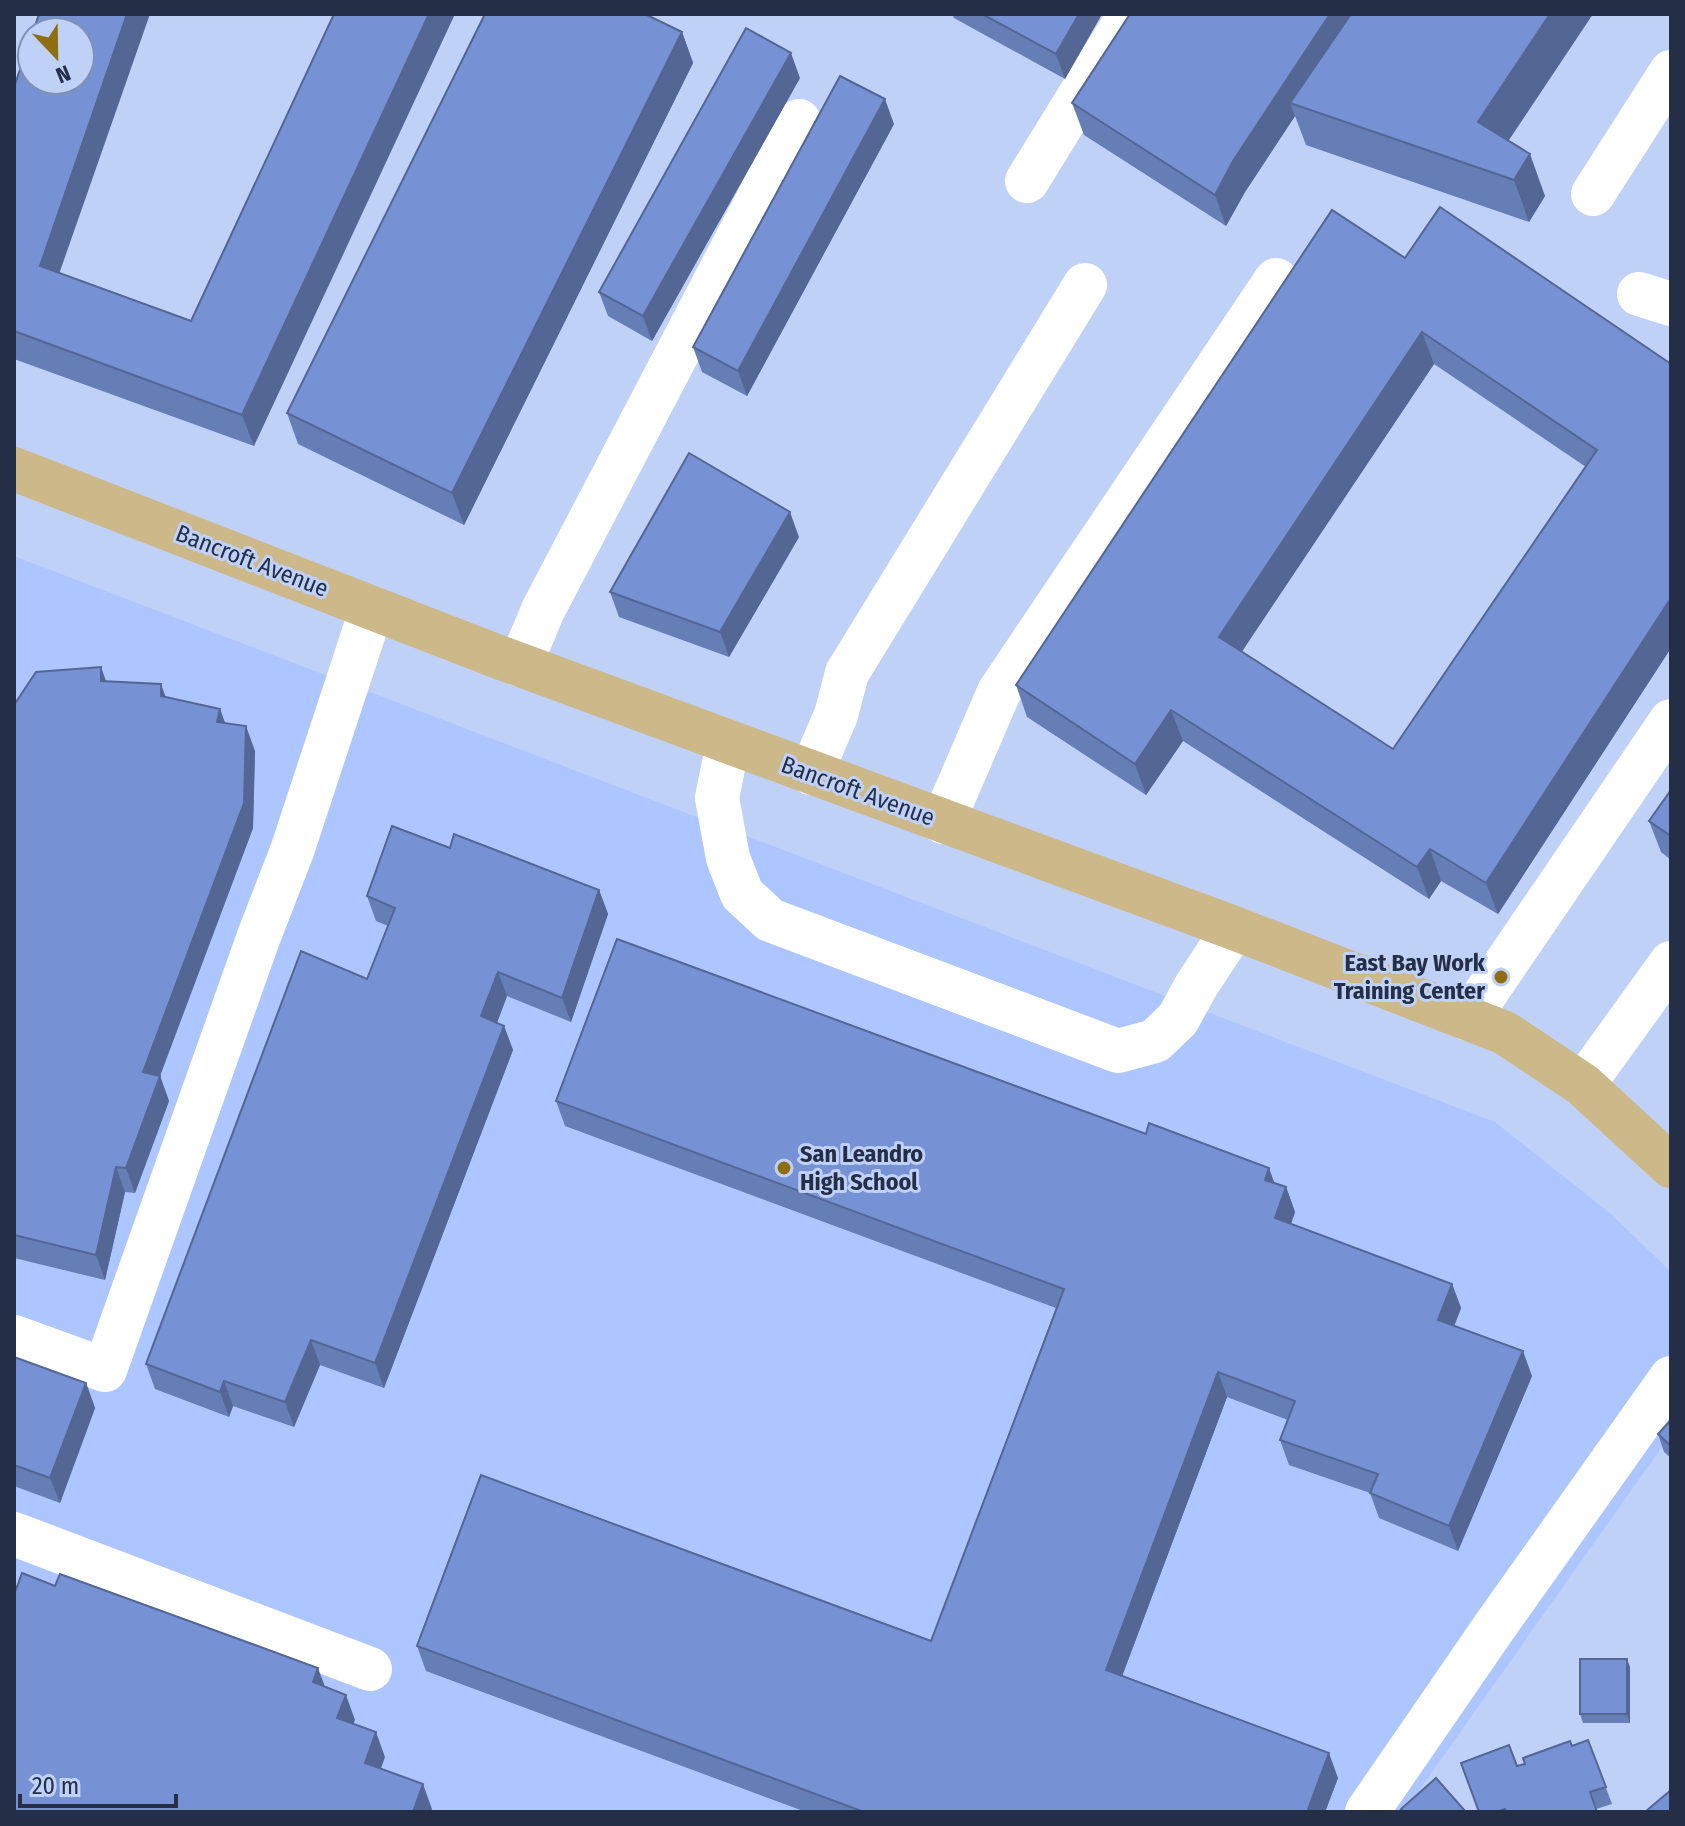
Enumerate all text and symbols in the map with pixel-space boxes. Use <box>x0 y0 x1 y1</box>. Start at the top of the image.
north arrow <box>16 16 96 96</box>
text: N <box>52 59 74 89</box>
street label: Bancroft Avenue <box>172 519 332 603</box>
street label: Bancroft Avenue <box>778 750 938 832</box>
place label: East Bay Work Training Center <box>1334 949 1486 1005</box>
marker: East Bay Work Training Center <box>1492 968 1510 986</box>
place label: San Leandro High School <box>800 1140 923 1196</box>
marker: San Leandro High School <box>775 1159 793 1177</box>
scale bar <box>20 1758 176 1808</box>
text: 20 m <box>32 1772 79 1800</box>

